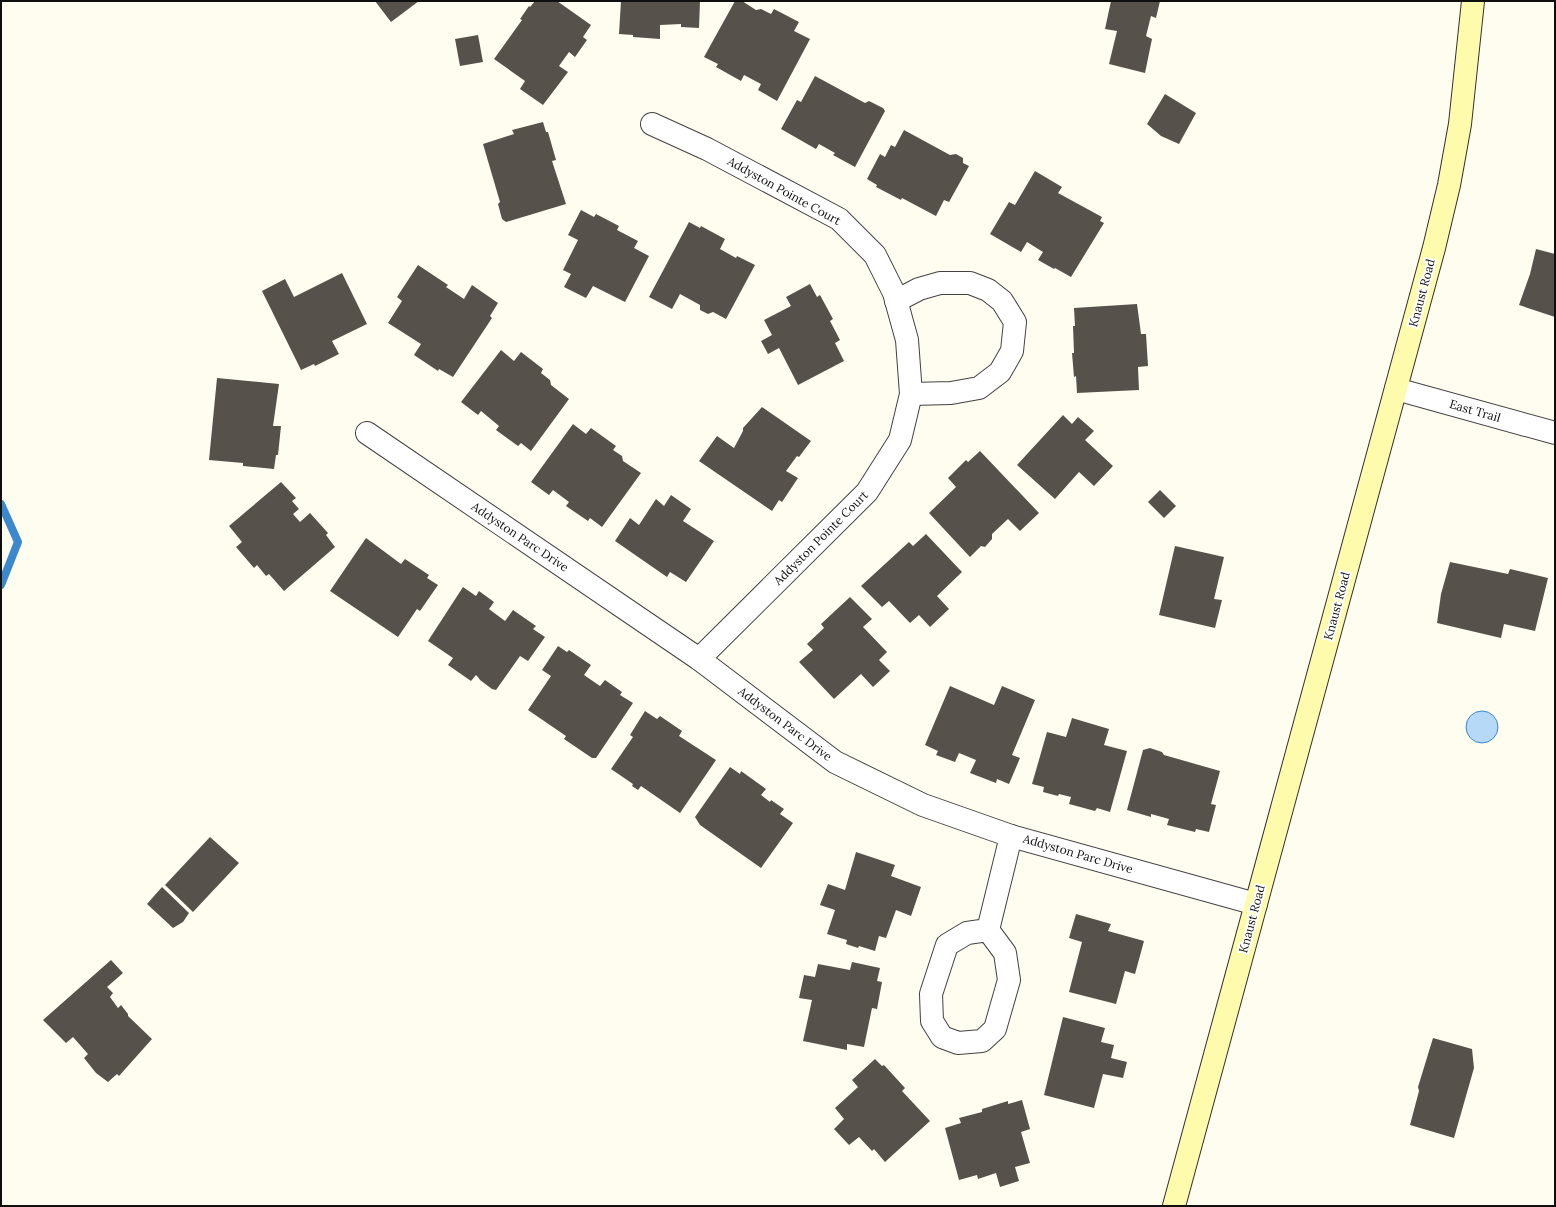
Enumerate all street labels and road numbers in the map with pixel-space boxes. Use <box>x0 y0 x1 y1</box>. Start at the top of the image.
street label: Addyston Pointe Court <box>724 153 844 228</box>
street label: Knaust Road <box>1405 257 1438 329</box>
street label: East Trail <box>1448 396 1502 425</box>
street label: Addyston Pointe Court <box>770 487 871 589</box>
street label: Addyston Parc Drive <box>468 498 572 575</box>
street label: Knaust Road <box>1320 570 1353 642</box>
street label: Addyston Parc Drive <box>735 683 836 764</box>
street label: Addyston Parc Drive <box>1020 830 1135 877</box>
street label: Knaust Road <box>1235 883 1268 955</box>

